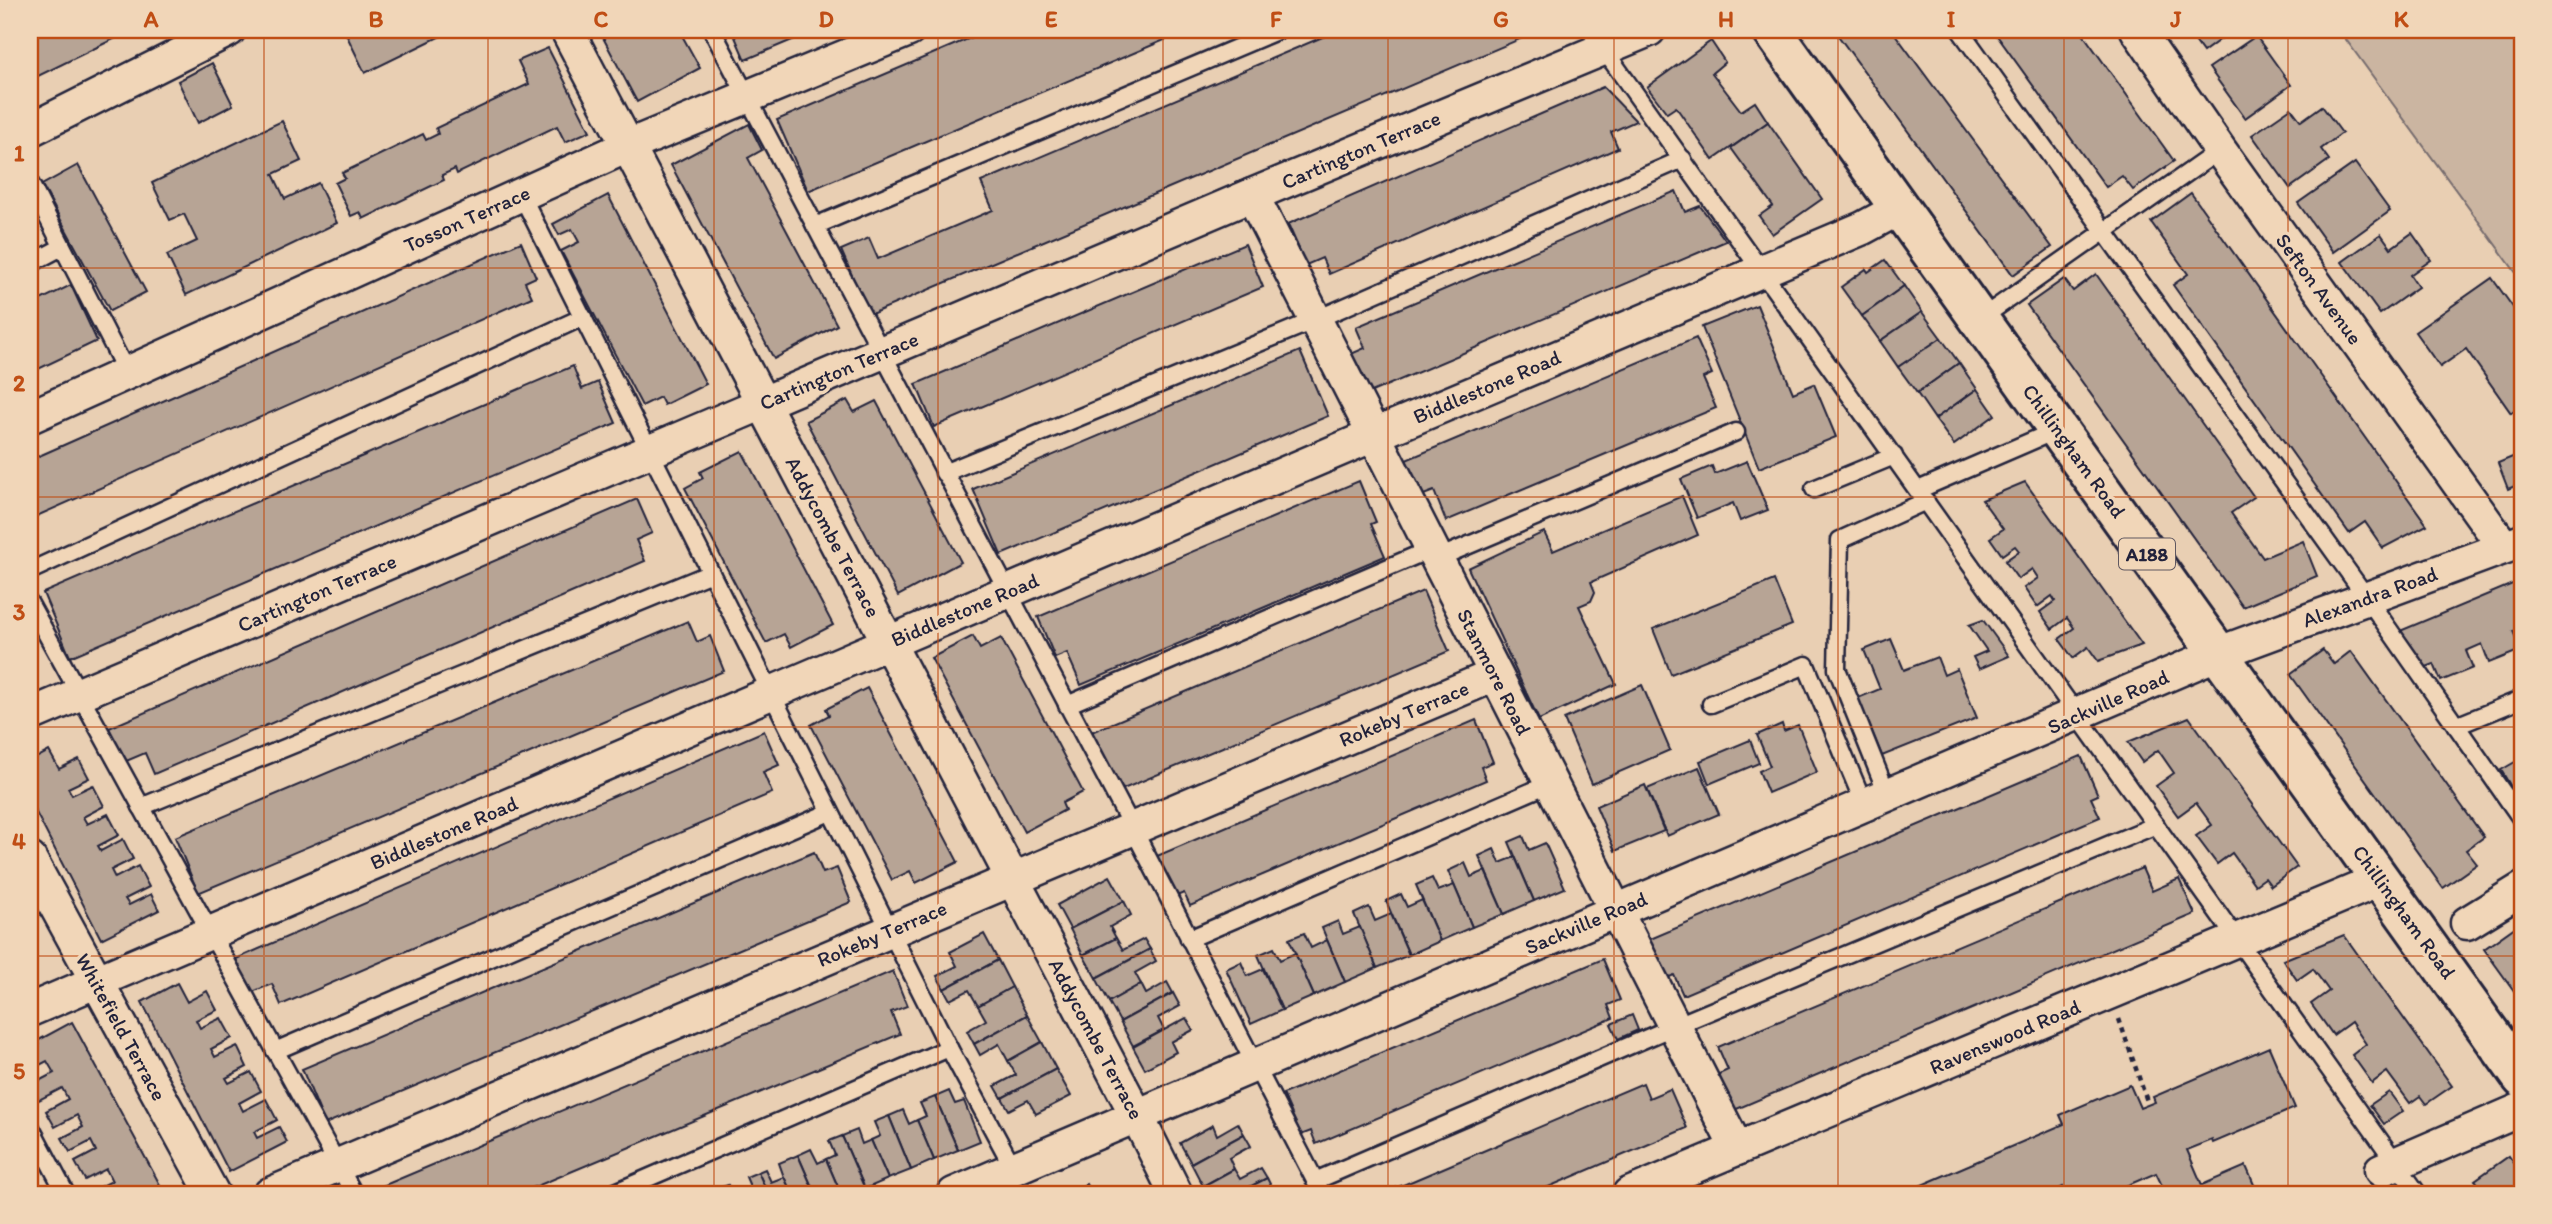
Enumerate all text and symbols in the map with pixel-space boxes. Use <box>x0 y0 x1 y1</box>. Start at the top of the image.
text: A <box>143 5 159 33</box>
text: B <box>369 5 384 33</box>
text: C <box>594 5 609 33</box>
text: D <box>818 5 834 33</box>
text: E <box>1045 5 1058 33</box>
text: F <box>1270 5 1283 33</box>
text: G <box>1493 5 1509 33</box>
text: H <box>1718 5 1734 33</box>
text: I <box>1947 5 1956 33</box>
text: J <box>2169 5 2182 33</box>
text: K <box>2394 5 2409 33</box>
street label: Cartington Terrace <box>1278 105 1444 194</box>
text: 1 <box>14 139 25 167</box>
street label: Tosson Terrace <box>400 180 534 257</box>
street label: Sefton Avenue <box>2271 228 2368 349</box>
street label: Cartington Terrace <box>756 326 922 415</box>
street label: Biddlestone Road <box>1409 344 1565 429</box>
text: 2 <box>13 369 26 397</box>
street label: Chillingham Road <box>2017 379 2131 522</box>
street label: Addycombe Terrace <box>781 452 886 621</box>
road number: A188 <box>2119 538 2175 569</box>
street label: Cartington Terrace <box>234 548 400 637</box>
street label: Alexandra Road <box>2299 560 2441 633</box>
street label: Biddlestone Road <box>887 567 1043 652</box>
text: 3 <box>13 598 26 626</box>
street label: Stanmore Road <box>1452 605 1537 739</box>
street label: Sackville Road <box>2043 663 2173 739</box>
street label: Rokeby Terrace <box>1335 675 1473 752</box>
street label: Biddlestone Road <box>366 790 522 875</box>
text: 4 <box>12 827 26 855</box>
street label: Chillingham Road <box>2347 840 2461 983</box>
street label: Sackville Road <box>1521 885 1651 959</box>
street label: Rokeby Terrace <box>813 895 951 972</box>
street label: Whitefield Terrace <box>71 949 172 1105</box>
street label: Addycombe Terrace <box>1044 954 1149 1123</box>
street label: Ravenswood Road <box>1926 993 2084 1080</box>
text: 5 <box>13 1057 25 1085</box>

